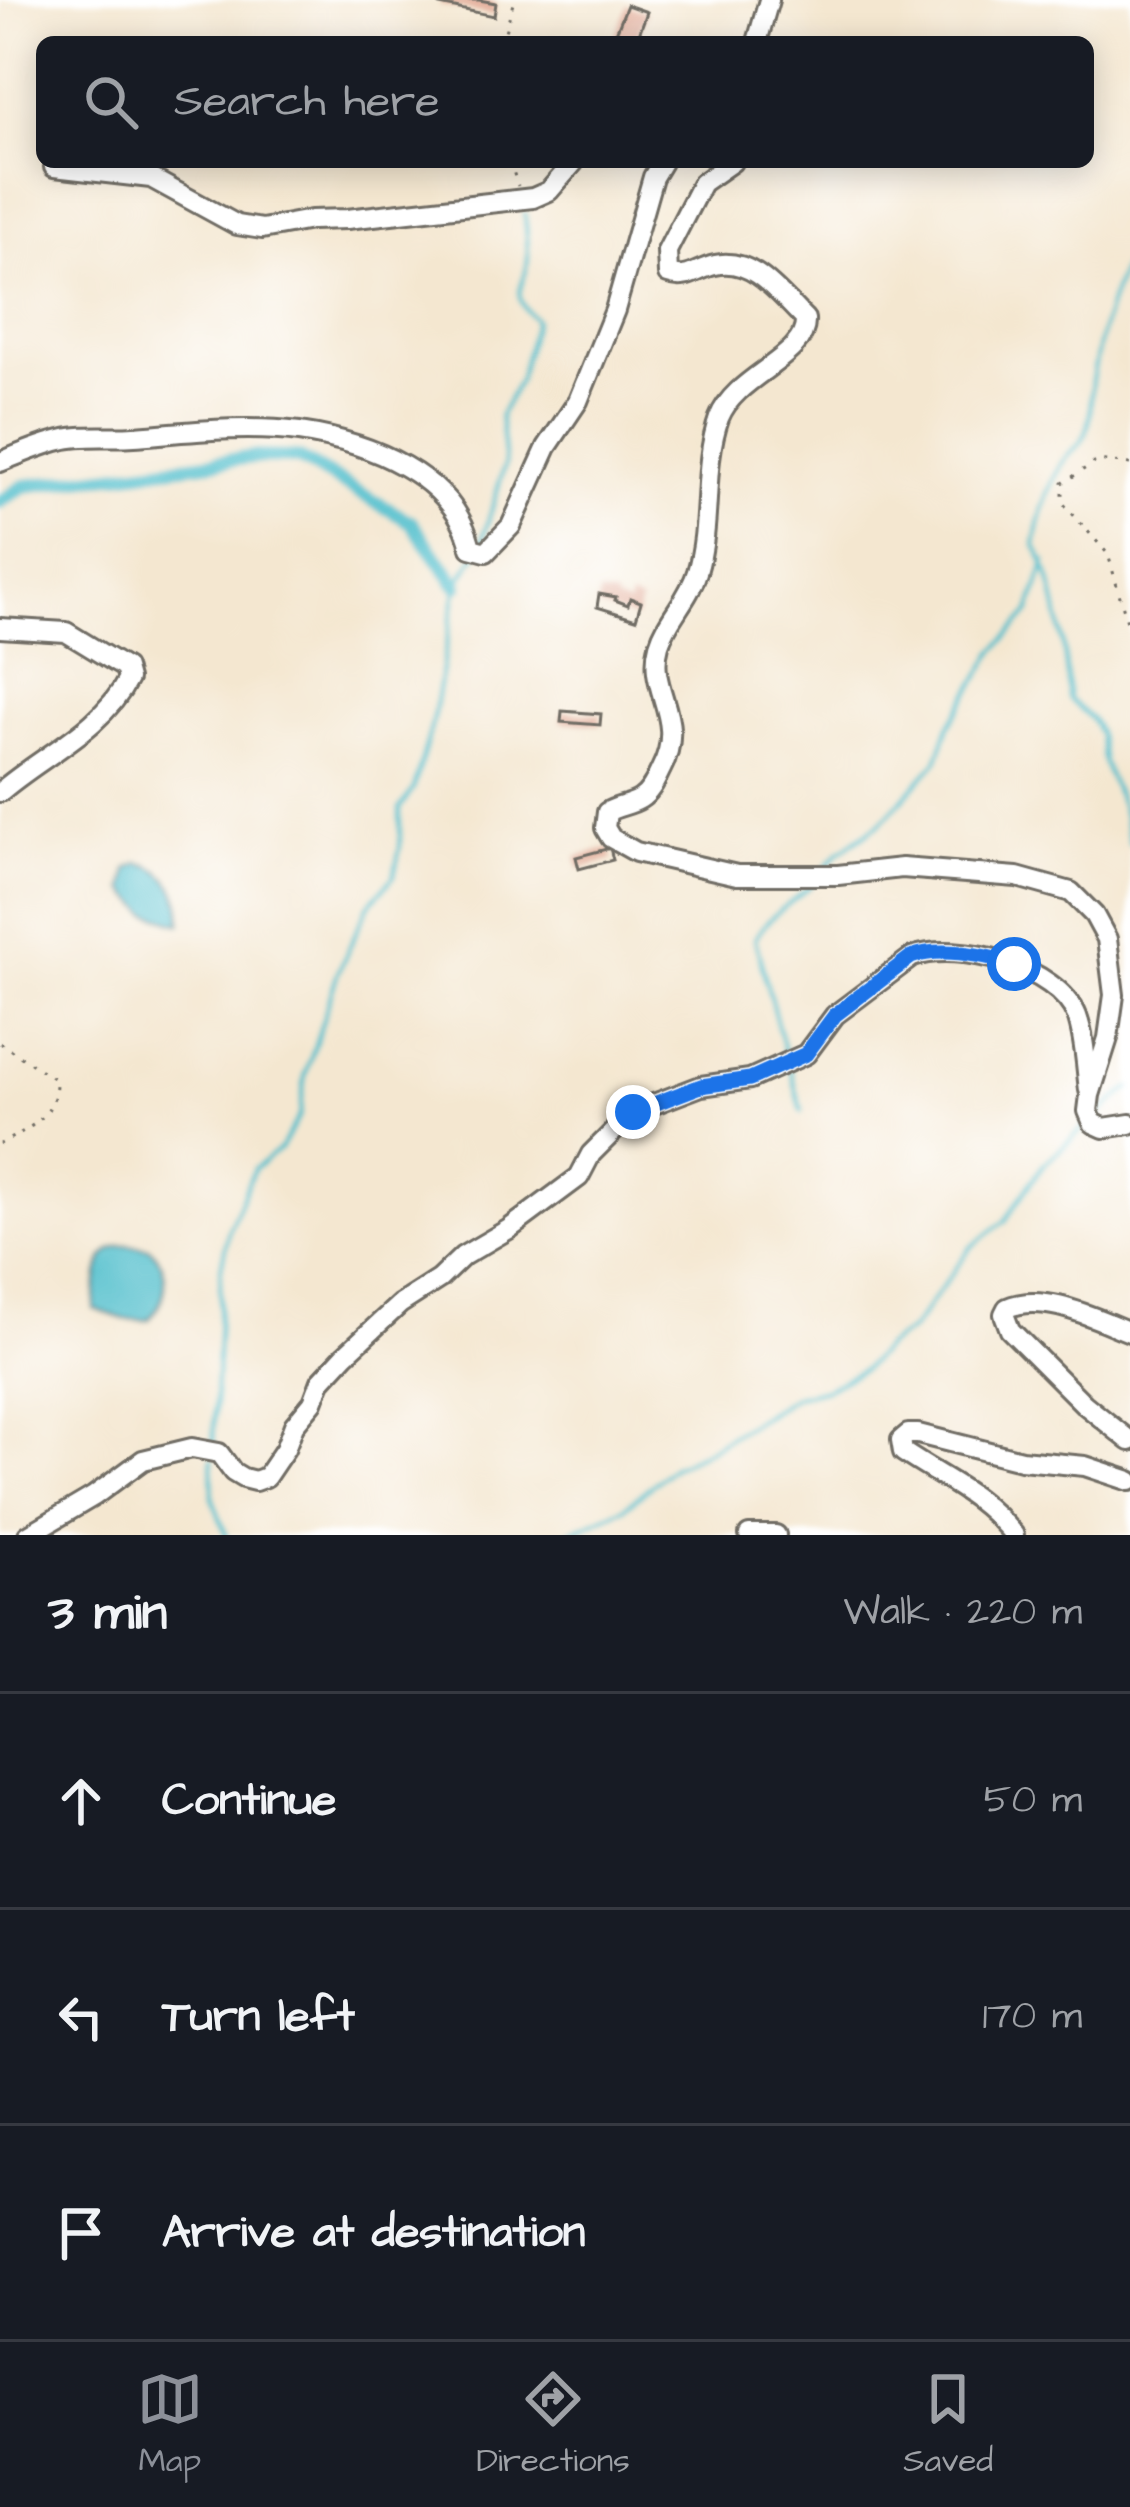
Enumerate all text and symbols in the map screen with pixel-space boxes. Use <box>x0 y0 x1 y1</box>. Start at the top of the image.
search box <box>36 36 1094 168</box>
icon: search <box>78 69 144 135</box>
text: Search here <box>174 71 440 133</box>
route start <box>987 937 1041 991</box>
route end <box>606 1085 660 1139</box>
text: 3 min <box>48 1578 167 1649</box>
text: Walk · 220 m <box>843 1586 1082 1640</box>
icon: ahead <box>48 1768 114 1834</box>
text: Continue <box>162 1770 336 1832</box>
text: 50 m <box>984 1774 1082 1828</box>
icon: left <box>48 1984 114 2050</box>
text: Turn left <box>162 1986 355 2048</box>
text: 170 m <box>982 1990 1082 2044</box>
icon: arrive <box>48 2200 114 2266</box>
text: Arrive at destination <box>162 2202 585 2264</box>
tab: Map <box>137 2366 203 2484</box>
tab: Directions <box>476 2366 630 2484</box>
tab: Saved <box>903 2366 993 2484</box>

